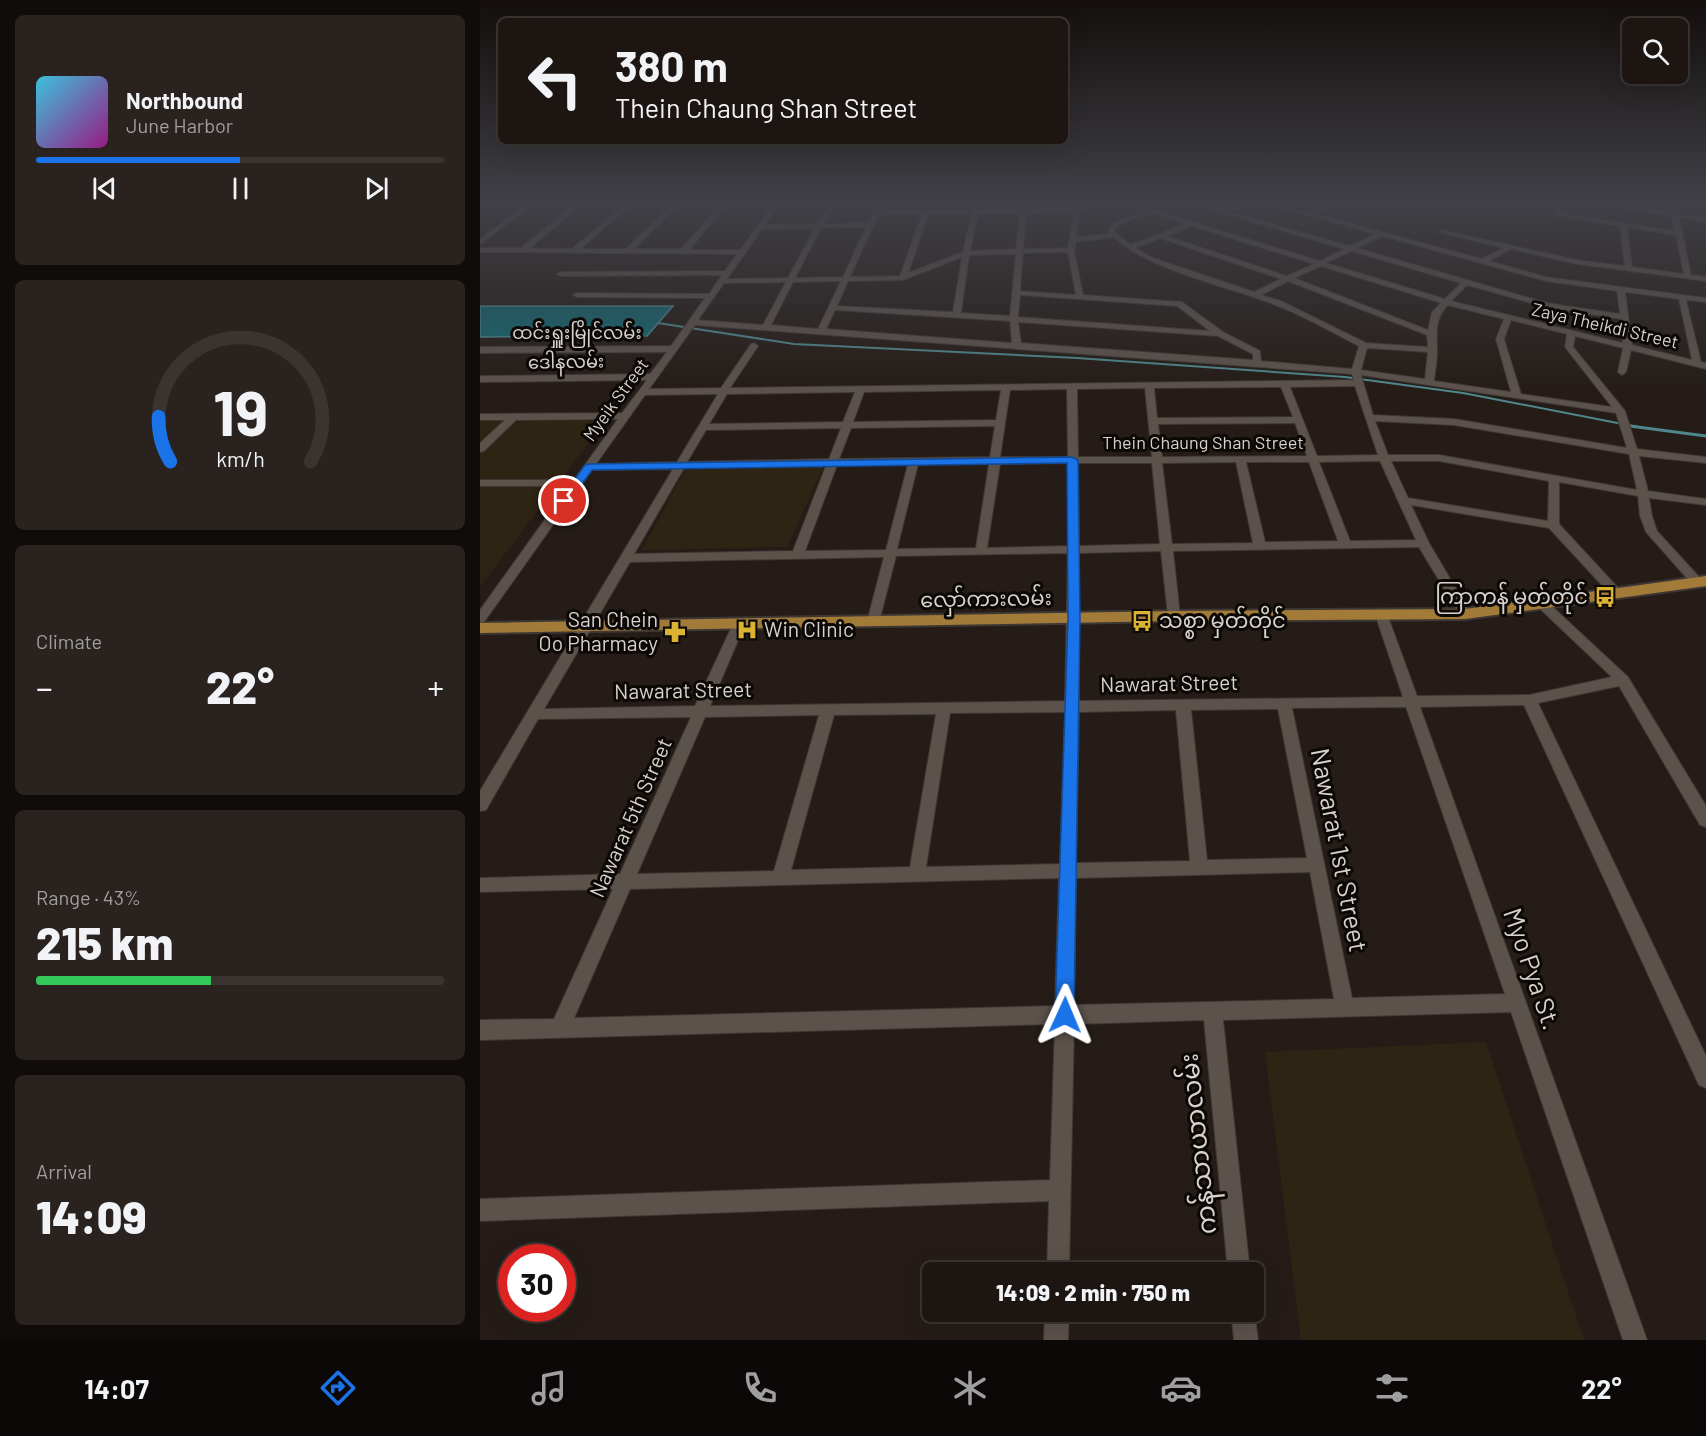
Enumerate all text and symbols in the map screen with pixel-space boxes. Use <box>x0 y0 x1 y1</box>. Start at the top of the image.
map controls <box>1622 18 1688 84</box>
button: search <box>1622 18 1688 84</box>
text: 380 m <box>615 40 728 90</box>
icon: left <box>516 42 594 120</box>
text: Northbound <box>126 87 243 113</box>
text: Thein Chaung Shan Street <box>615 91 917 123</box>
text: June Harbor <box>126 113 233 137</box>
icon: previous <box>88 172 121 205</box>
icon: pause <box>224 172 257 205</box>
icon: next <box>360 172 393 205</box>
street label: Zaya Theikdi Street <box>1530 297 1681 353</box>
street label: ထင်းရှူးမြိုင်လမ်း <box>512 319 642 348</box>
street label: ဒေါနလမ်း <box>528 348 604 378</box>
street label: Myeik Street <box>578 354 653 445</box>
text: 19 <box>212 374 268 448</box>
street label: Thein Chaung Shan Street <box>1102 431 1304 453</box>
text: km/h <box>216 446 264 471</box>
pin <box>538 475 589 526</box>
icon: arrive <box>547 484 580 517</box>
place label: ကြာကန် မှတ်တိုင် <box>1435 581 1588 614</box>
street label: လှော်ကားလမ်း <box>920 582 1052 617</box>
bus stop icon: ကြာကန် မှတ်တိုင် <box>1593 585 1617 609</box>
place label: သစ္စာ မှတ်တိုင် <box>1159 605 1286 639</box>
place label: San Chein Oo Pharmacy <box>539 606 658 655</box>
bus stop icon: သစ္စာ မှတ်တိုင် <box>1130 609 1154 633</box>
place label: Win Clinic <box>764 616 854 641</box>
hospital icon: Win Clinic <box>735 618 759 642</box>
pharmacy icon: San Chein Oo Pharmacy <box>663 620 687 644</box>
text: Climate <box>36 629 102 653</box>
text: 22° <box>206 659 274 713</box>
text: − <box>36 667 53 707</box>
text: + <box>427 667 444 707</box>
street label: Nawarat Street <box>1100 669 1238 696</box>
street label: Nawarat Street <box>614 676 752 703</box>
street label: Nawarat 5th Street <box>583 734 676 901</box>
street label: Nawarat 1st Street <box>1306 745 1375 954</box>
text: Range · 43% <box>36 885 141 909</box>
street label: Myo Pya St. <box>1498 903 1569 1034</box>
text: 215 km <box>36 915 173 969</box>
position arrow <box>1033 983 1097 1047</box>
street label: ကန်သာယာလမ်း <box>1172 1051 1228 1236</box>
text: Arrival <box>36 1159 92 1183</box>
text: 14:09 <box>36 1189 147 1243</box>
speed limit sign: 30 <box>498 1244 576 1322</box>
text: 14:09 · 2 min · 750 m <box>996 1279 1190 1305</box>
icon: directions <box>317 1367 359 1409</box>
icon: music <box>528 1367 570 1409</box>
icon: phone <box>739 1367 781 1409</box>
icon: climate <box>949 1367 991 1409</box>
icon: car <box>1160 1367 1202 1409</box>
icon: filters <box>1371 1367 1413 1409</box>
text: 14:07 <box>84 1372 149 1404</box>
text: 22° <box>1581 1372 1622 1404</box>

